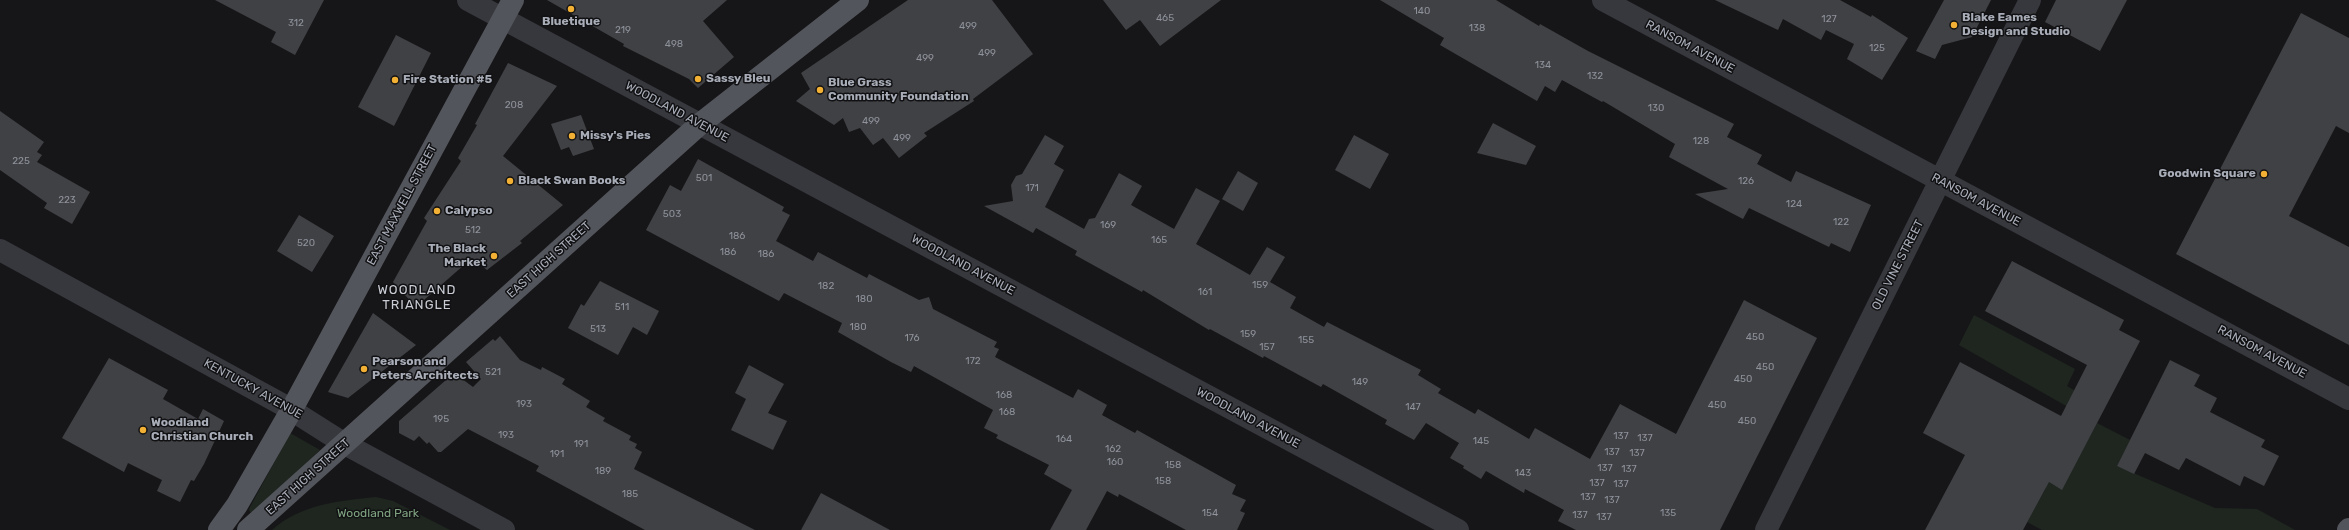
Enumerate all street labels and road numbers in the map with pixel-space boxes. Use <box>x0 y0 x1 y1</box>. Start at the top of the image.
street label: RANSOM AVENUE <box>1643 17 1737 77</box>
street label: WOODLAND AVENUE <box>623 79 731 145</box>
street label: EAST MAXWELL STREET <box>364 142 440 268</box>
street label: RANSOM AVENUE <box>1929 170 2023 230</box>
street label: OLD VINE STREET <box>1869 217 1927 313</box>
street label: EAST HIGH STREET <box>504 219 594 301</box>
street label: WOODLAND AVENUE <box>909 232 1017 298</box>
street label: RANSOM AVENUE <box>2215 322 2309 382</box>
street label: KENTUCKY AVENUE <box>201 356 305 422</box>
street label: WOODLAND AVENUE <box>1194 385 1302 451</box>
street label: EAST HIGH STREET <box>263 436 353 518</box>

